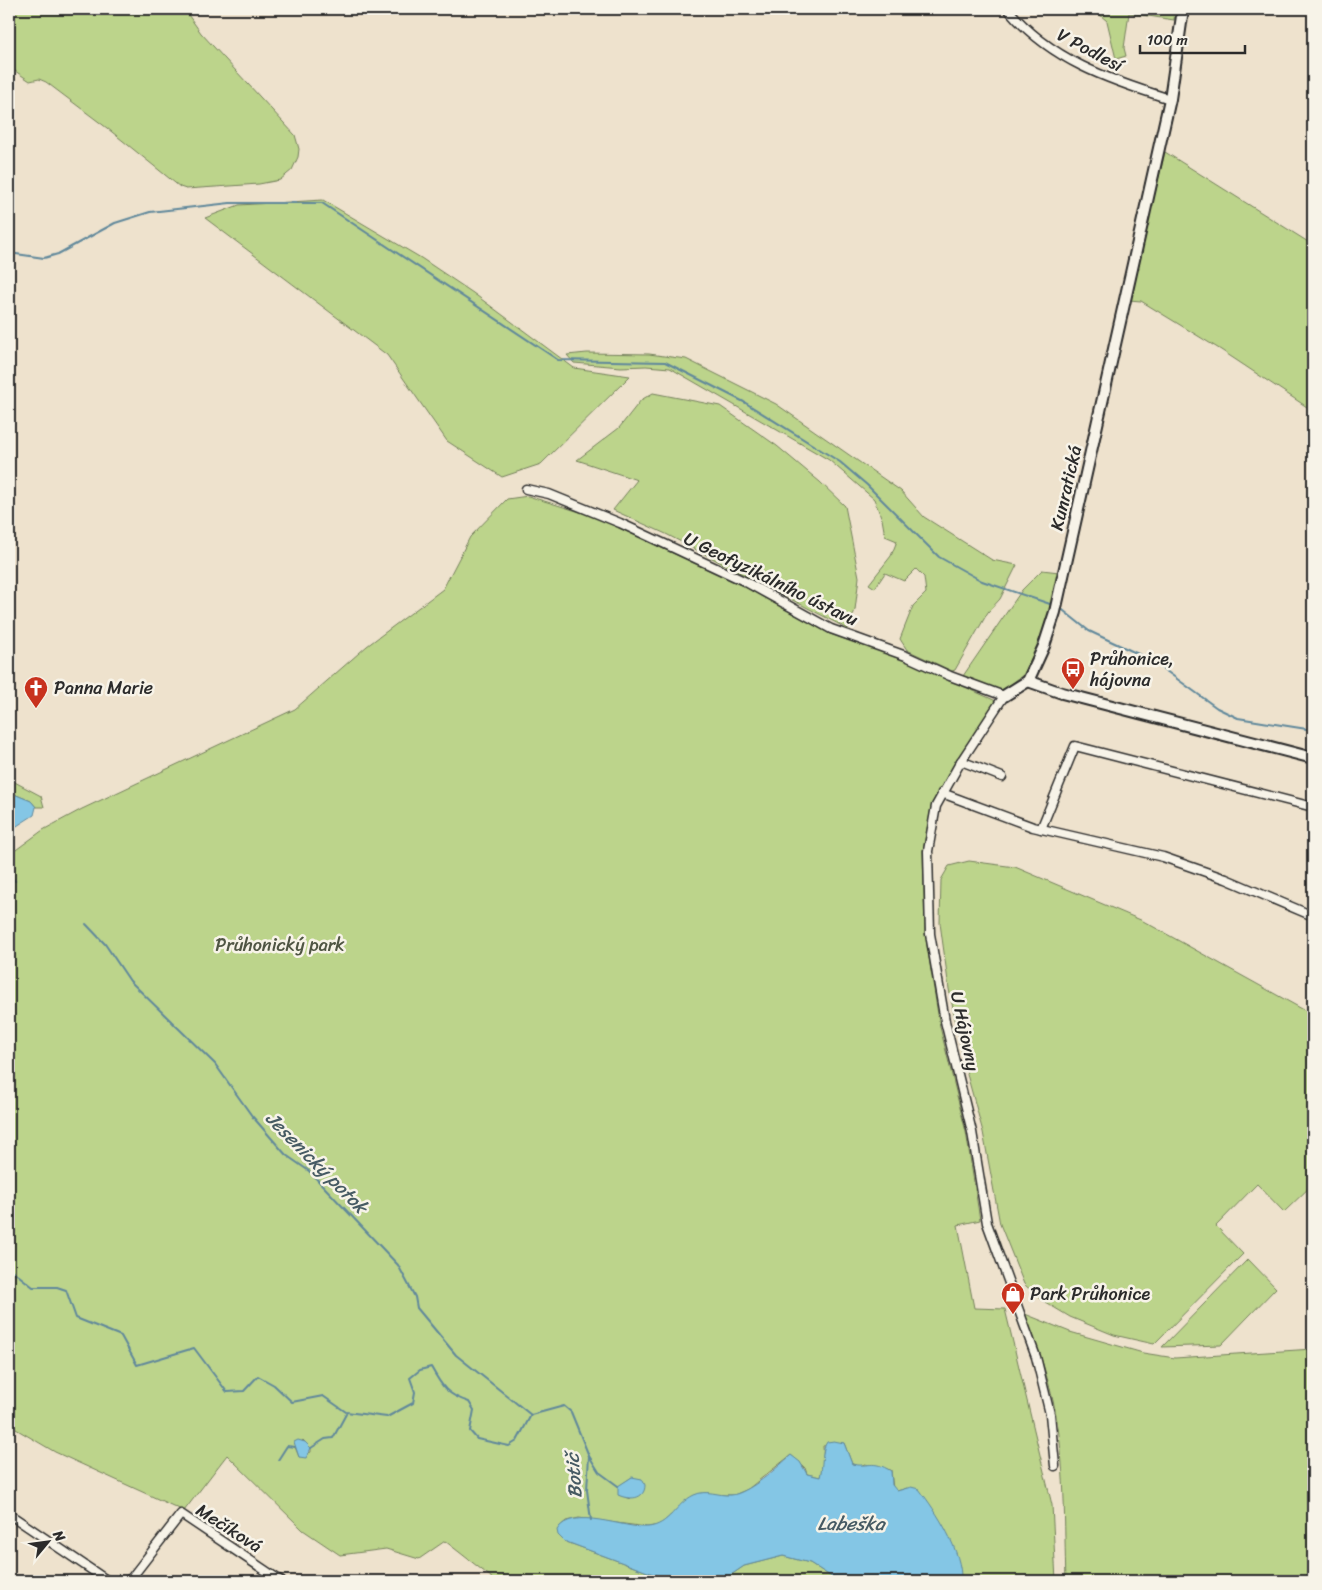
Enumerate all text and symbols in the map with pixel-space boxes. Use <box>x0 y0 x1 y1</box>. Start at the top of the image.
street label: V Podlesí <box>1051 19 1131 82</box>
scale bar <box>1140 22 1244 54</box>
text: 100 m <box>1147 27 1188 53</box>
street label: Kunratická <box>1041 442 1091 534</box>
street label: U Geofyzikálního ústavu <box>678 523 864 635</box>
place label: Průhonice, hájovna <box>1089 643 1174 696</box>
bus stop icon: Průhonice, hájovna <box>1060 656 1086 690</box>
place label: Panna Marie <box>54 672 153 704</box>
church icon: Panna Marie <box>23 675 49 709</box>
park label: Průhonický park <box>215 929 345 961</box>
street label: U Hájovny <box>941 988 989 1075</box>
water label: Jesenický potok <box>258 1103 378 1223</box>
place label: Park Průhonice <box>1030 1278 1150 1310</box>
shop icon: Park Průhonice <box>1000 1281 1026 1315</box>
water label: Botič <box>555 1448 592 1499</box>
street label: Mečíková <box>189 1494 269 1562</box>
water label: Labeška <box>818 1507 886 1540</box>
north arrow <box>22 1518 72 1568</box>
text: N <box>45 1525 72 1547</box>

